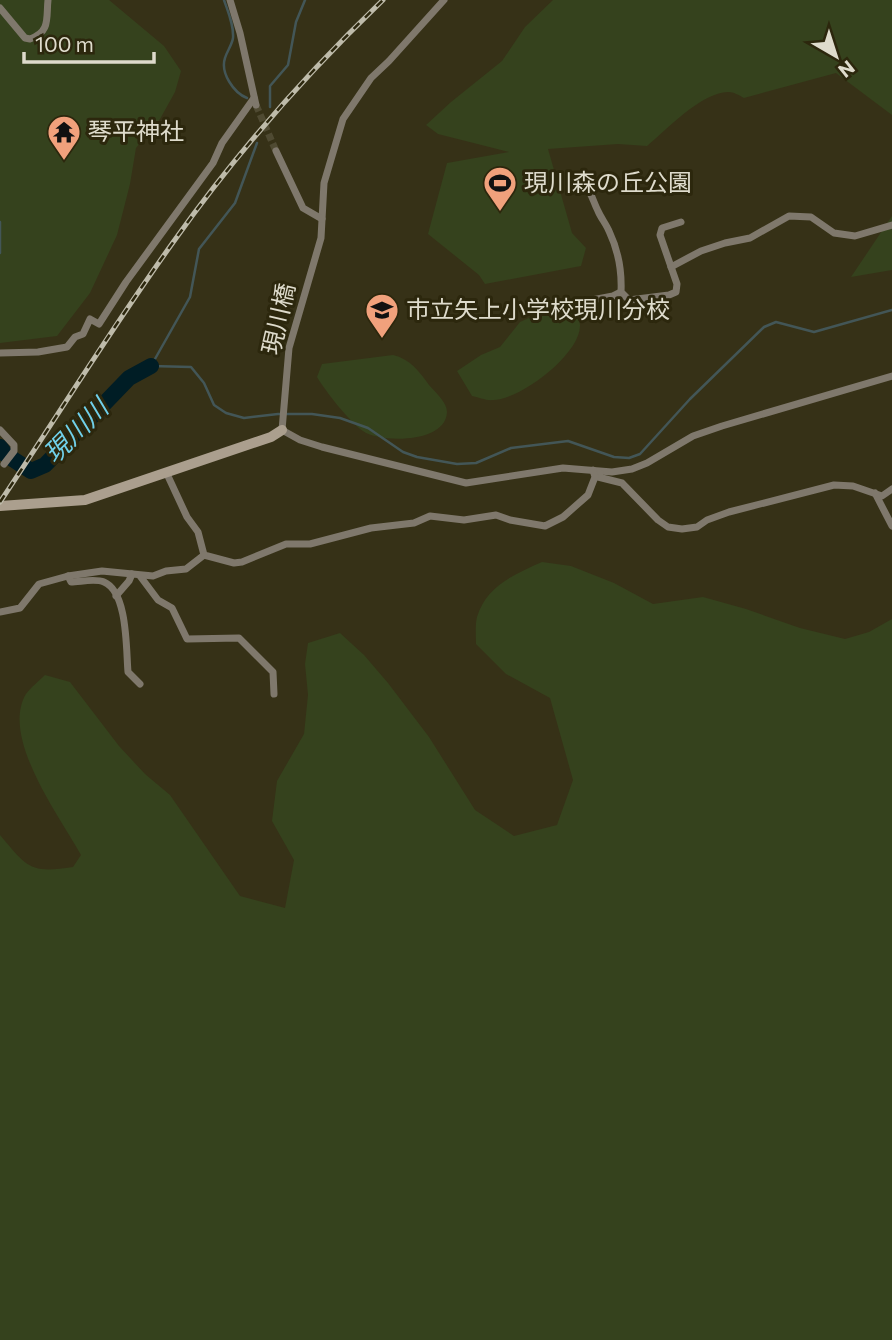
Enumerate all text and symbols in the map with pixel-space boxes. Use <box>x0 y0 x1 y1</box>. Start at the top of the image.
scale bar <box>24 21 154 65</box>
north arrow <box>801 21 871 91</box>
text: 100 m <box>35 31 94 56</box>
text: N <box>834 56 860 83</box>
temple icon: 琴平神社 <box>45 113 83 162</box>
place label: 琴平神社 <box>88 116 184 145</box>
sports icon: 現川森の丘公園 <box>481 164 519 213</box>
place label: 現川森の丘公園 <box>524 167 692 196</box>
street label: 現川橋 <box>255 280 300 357</box>
school or university icon: 市立矢上小学校現川分校 <box>363 291 401 340</box>
place label: 市立矢上小学校現川分校 <box>406 294 670 323</box>
water label: 現川川 <box>36 389 116 468</box>

